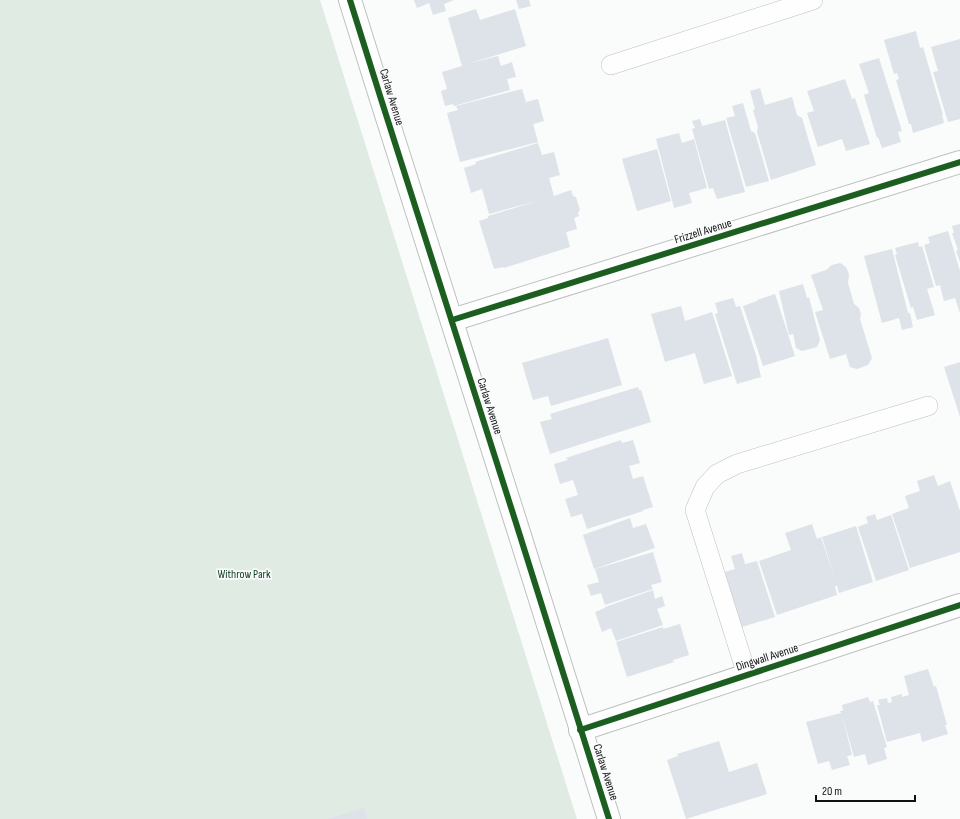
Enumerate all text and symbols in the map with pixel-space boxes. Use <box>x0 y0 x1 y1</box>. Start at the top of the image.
street label: Carlaw Avenue <box>376 67 407 127</box>
street label: Frizzell Avenue <box>673 216 734 247</box>
street label: Carlaw Avenue <box>473 376 506 436</box>
park label: Withrow Park <box>217 567 271 582</box>
street label: Dingwall Avenue <box>734 640 800 675</box>
street label: Carlaw Avenue <box>589 742 622 802</box>
scale bar <box>816 777 915 803</box>
text: 20 m <box>822 784 842 799</box>

